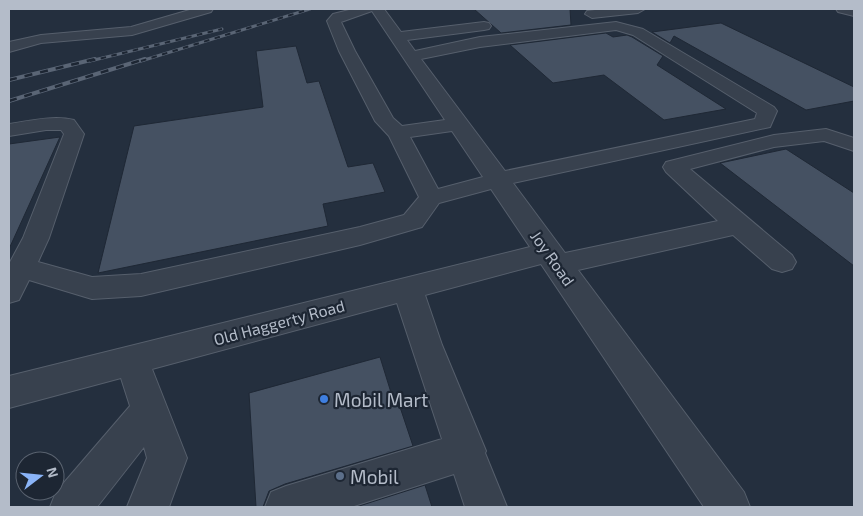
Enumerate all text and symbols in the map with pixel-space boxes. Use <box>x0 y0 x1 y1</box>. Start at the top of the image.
street label: Joy Road <box>527 227 579 289</box>
street label: Old Haggerty Road <box>211 295 347 349</box>
place label: Mobil Mart <box>334 388 428 411</box>
marker: Mobil Mart <box>318 393 330 405</box>
north arrow <box>15 451 65 501</box>
text: N <box>43 465 63 479</box>
place label: Mobil <box>350 465 399 488</box>
marker: Mobil <box>334 470 346 482</box>

